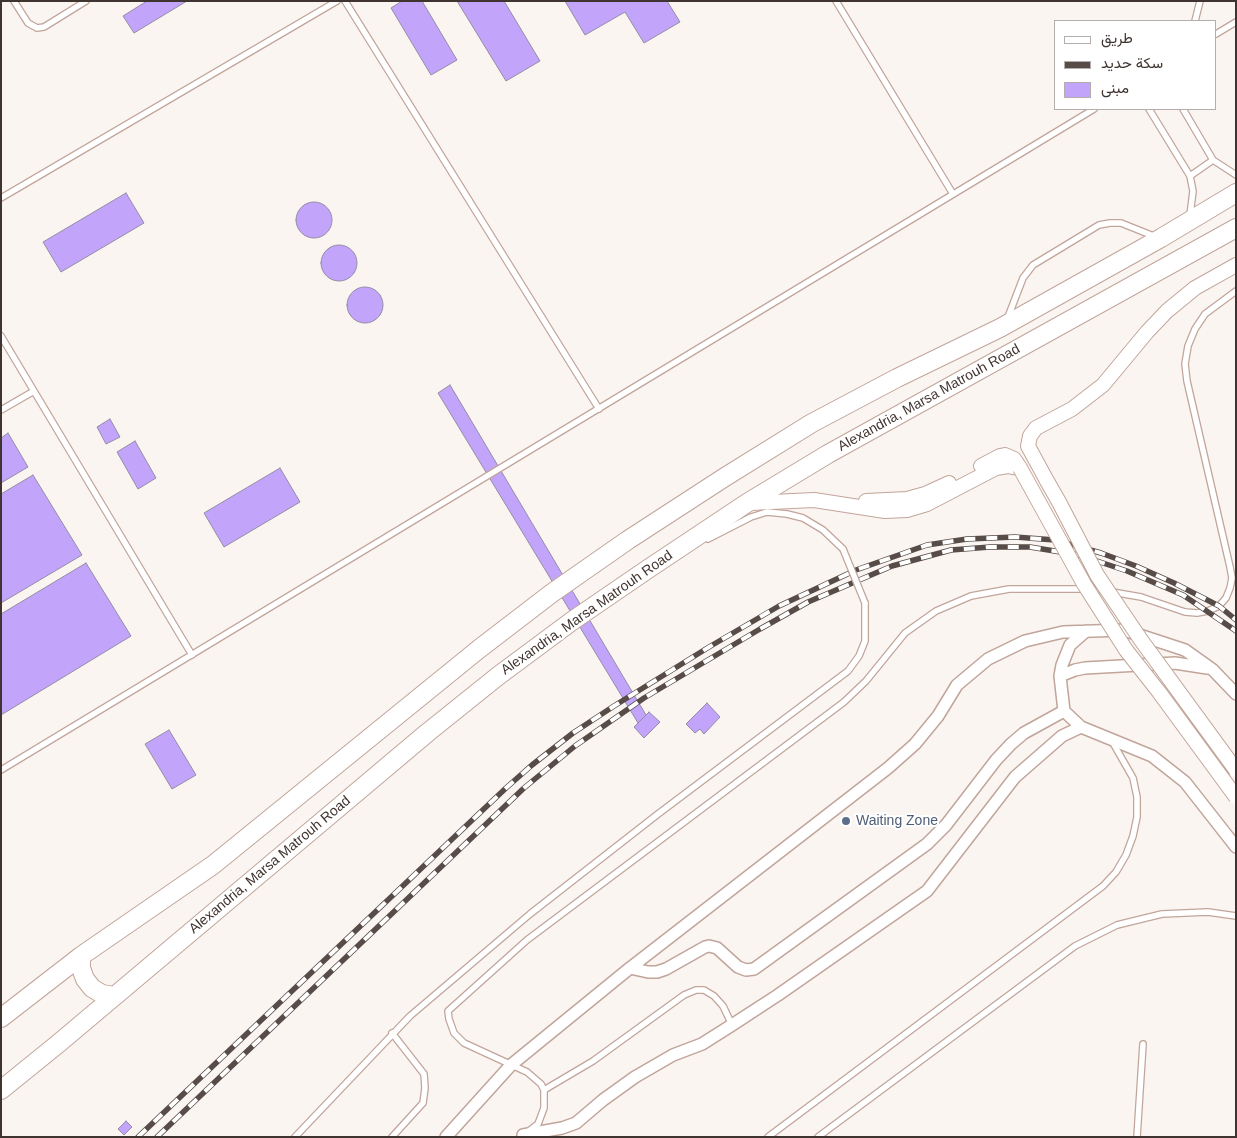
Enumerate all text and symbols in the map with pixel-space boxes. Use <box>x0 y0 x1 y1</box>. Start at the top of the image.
legend <box>1054 20 1217 110</box>
text: طريق <box>1101 29 1133 46</box>
text: سكة حديد <box>1101 54 1163 71</box>
text: مبنى <box>1101 79 1129 96</box>
street label: Alexandria, Marsa Matrouh Road <box>835 341 1023 455</box>
street label: Alexandria, Marsa Matrouh Road <box>498 547 676 679</box>
street label: Alexandria, Marsa Matrouh Road <box>186 793 354 937</box>
place label: Waiting Zone <box>856 813 938 829</box>
marker: Waiting Zone <box>840 815 852 827</box>

